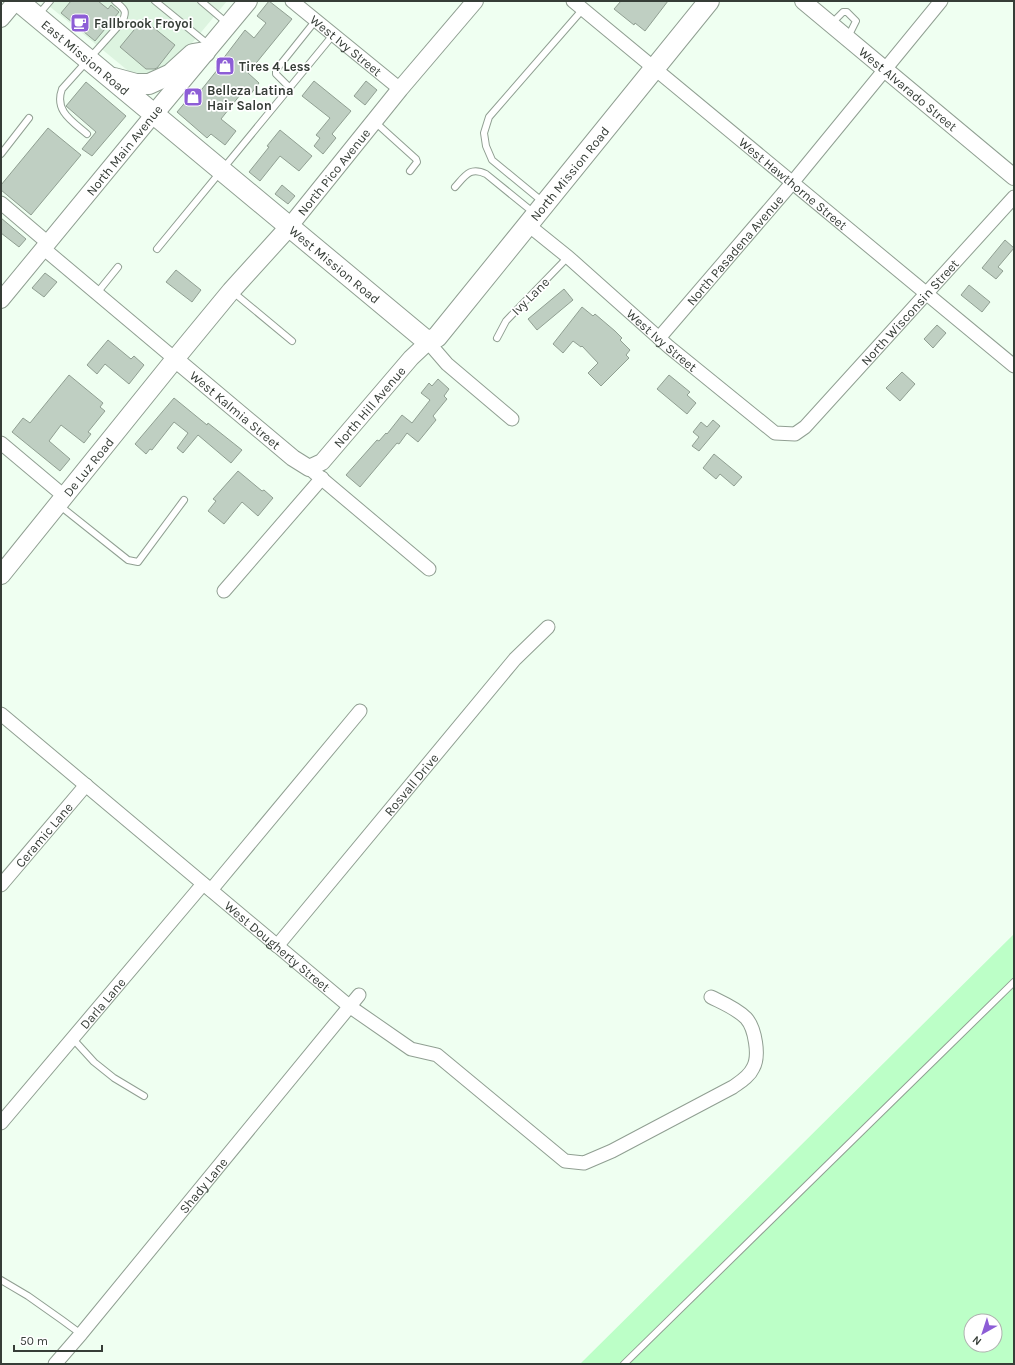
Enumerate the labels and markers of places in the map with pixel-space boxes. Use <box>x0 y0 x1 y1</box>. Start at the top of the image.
cafe icon: Fallbrook Froyoi <box>69 12 91 34</box>
place label: Fallbrook Froyoi <box>94 16 193 31</box>
shop icon: Tires 4 Less <box>214 55 236 77</box>
place label: Tires 4 Less <box>239 59 311 74</box>
place label: Belleza Latina Hair Salon <box>207 83 294 113</box>
shop icon: Belleza Latina Hair Salon <box>182 86 204 108</box>

